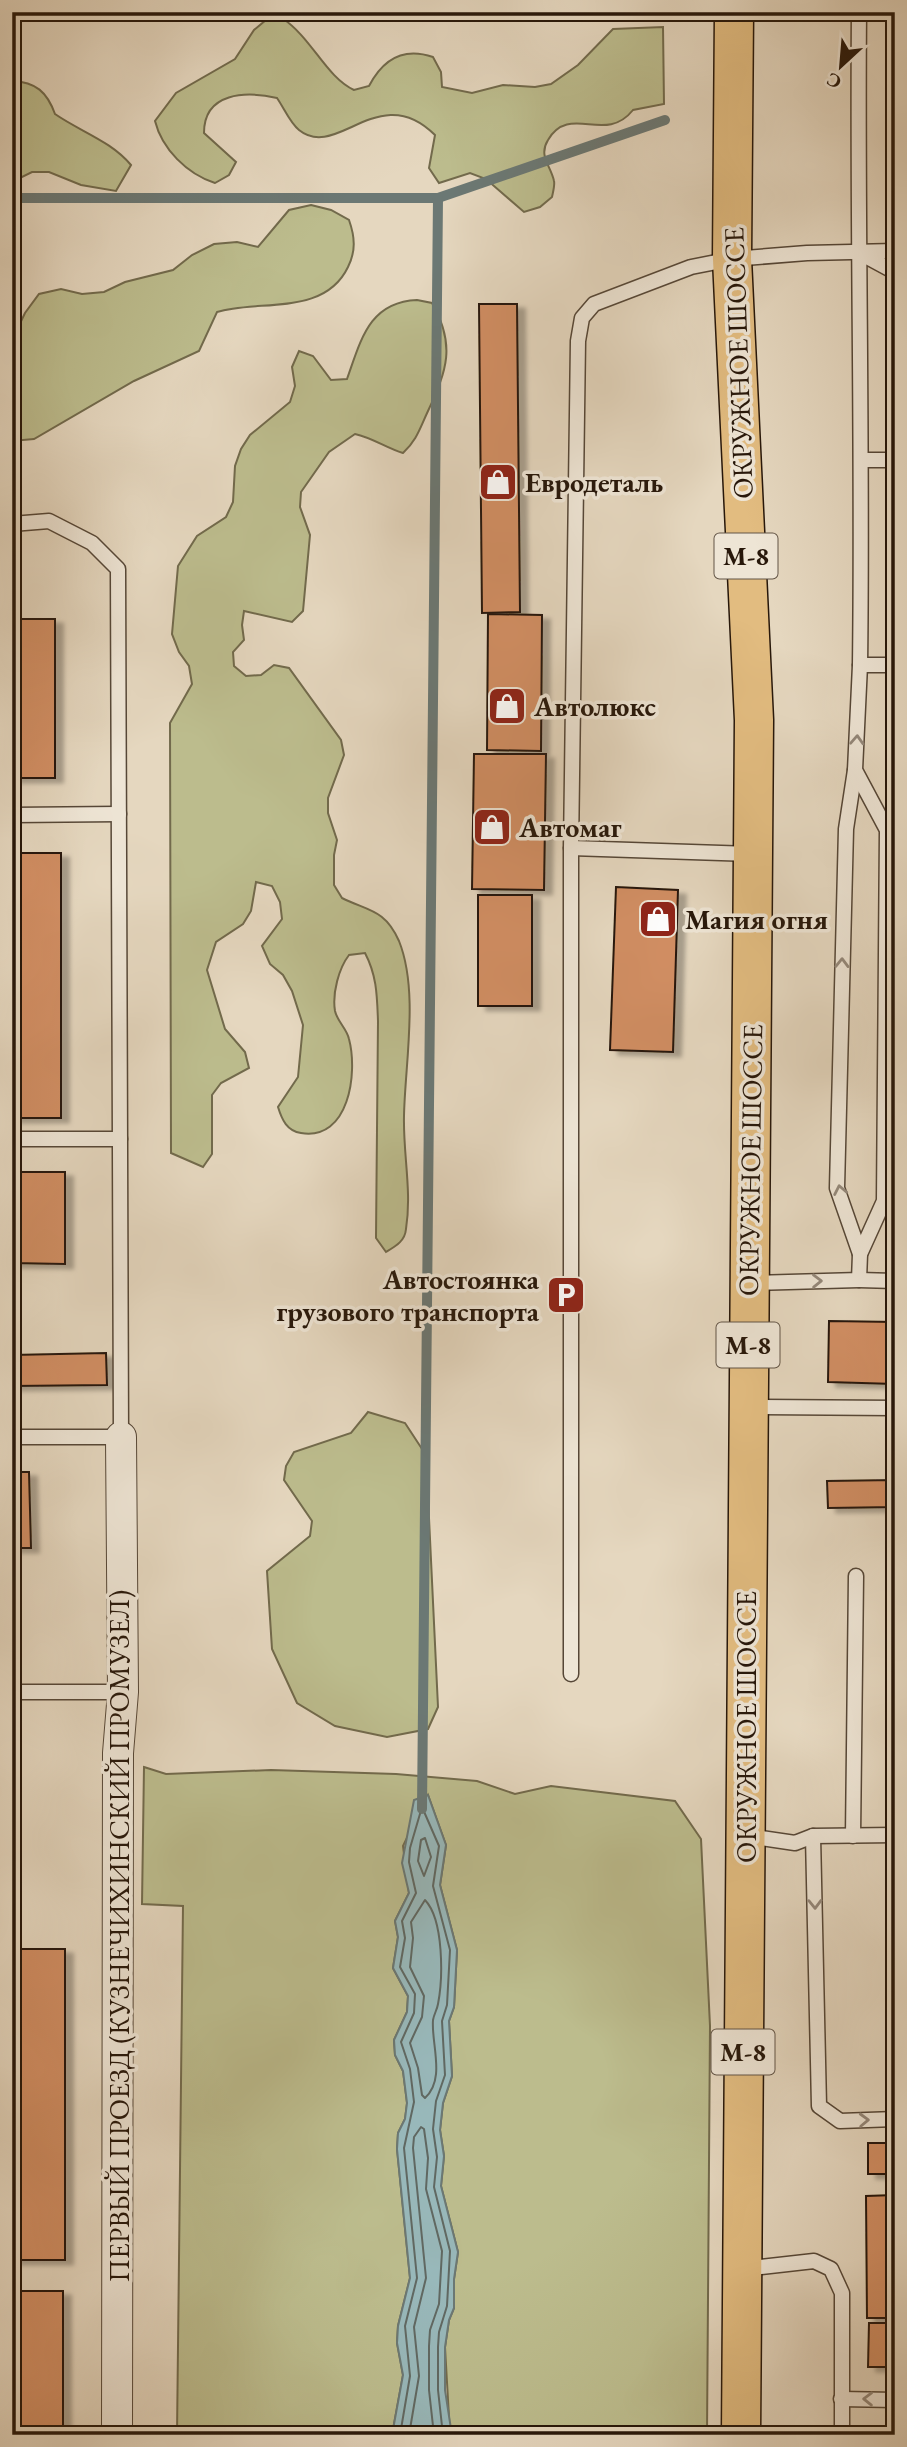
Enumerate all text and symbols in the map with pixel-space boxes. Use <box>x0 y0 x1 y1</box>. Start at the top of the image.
north arrow <box>806 32 876 102</box>
text: С <box>822 67 845 95</box>
street label: ОКРУЖНОЕ ШОССЕ <box>715 226 761 500</box>
shop icon: Евродеталь <box>477 461 519 503</box>
place label: Евродеталь <box>525 464 663 500</box>
road number: М-8 <box>714 534 778 578</box>
shop icon: Автолюкс <box>486 685 528 727</box>
place label: Автолюкс <box>533 688 656 724</box>
one-way arrow <box>849 735 864 746</box>
shop icon: Автомаг <box>471 806 513 848</box>
place label: Автомаг <box>518 809 622 845</box>
shop icon: Магия огня <box>637 898 679 940</box>
place label: Магия огня <box>685 901 828 937</box>
one-way arrow <box>835 957 850 968</box>
street label: ОКРУЖНОЕ ШОССЕ <box>730 1024 770 1296</box>
one-way arrow <box>833 1184 848 1196</box>
place label: Автостоянка грузового транспорта <box>276 1261 540 1329</box>
parking icon: Автостоянка грузового транспорта <box>545 1274 587 1316</box>
one-way arrow <box>811 1274 822 1289</box>
road number: М-8 <box>716 1322 780 1368</box>
street label: ПЕРВЫЙ ПРОЕЗД (КУЗНЕЧИХИНСКИЙ ПРОМУЗЕЛ) <box>101 1590 137 2282</box>
street label: ОКРУЖНОЕ ШОССЕ <box>728 1591 764 1863</box>
one-way arrow <box>807 1899 822 1910</box>
road number: М-8 <box>712 2030 774 2074</box>
one-way arrow <box>859 2113 870 2128</box>
one-way arrow <box>862 2392 873 2407</box>

